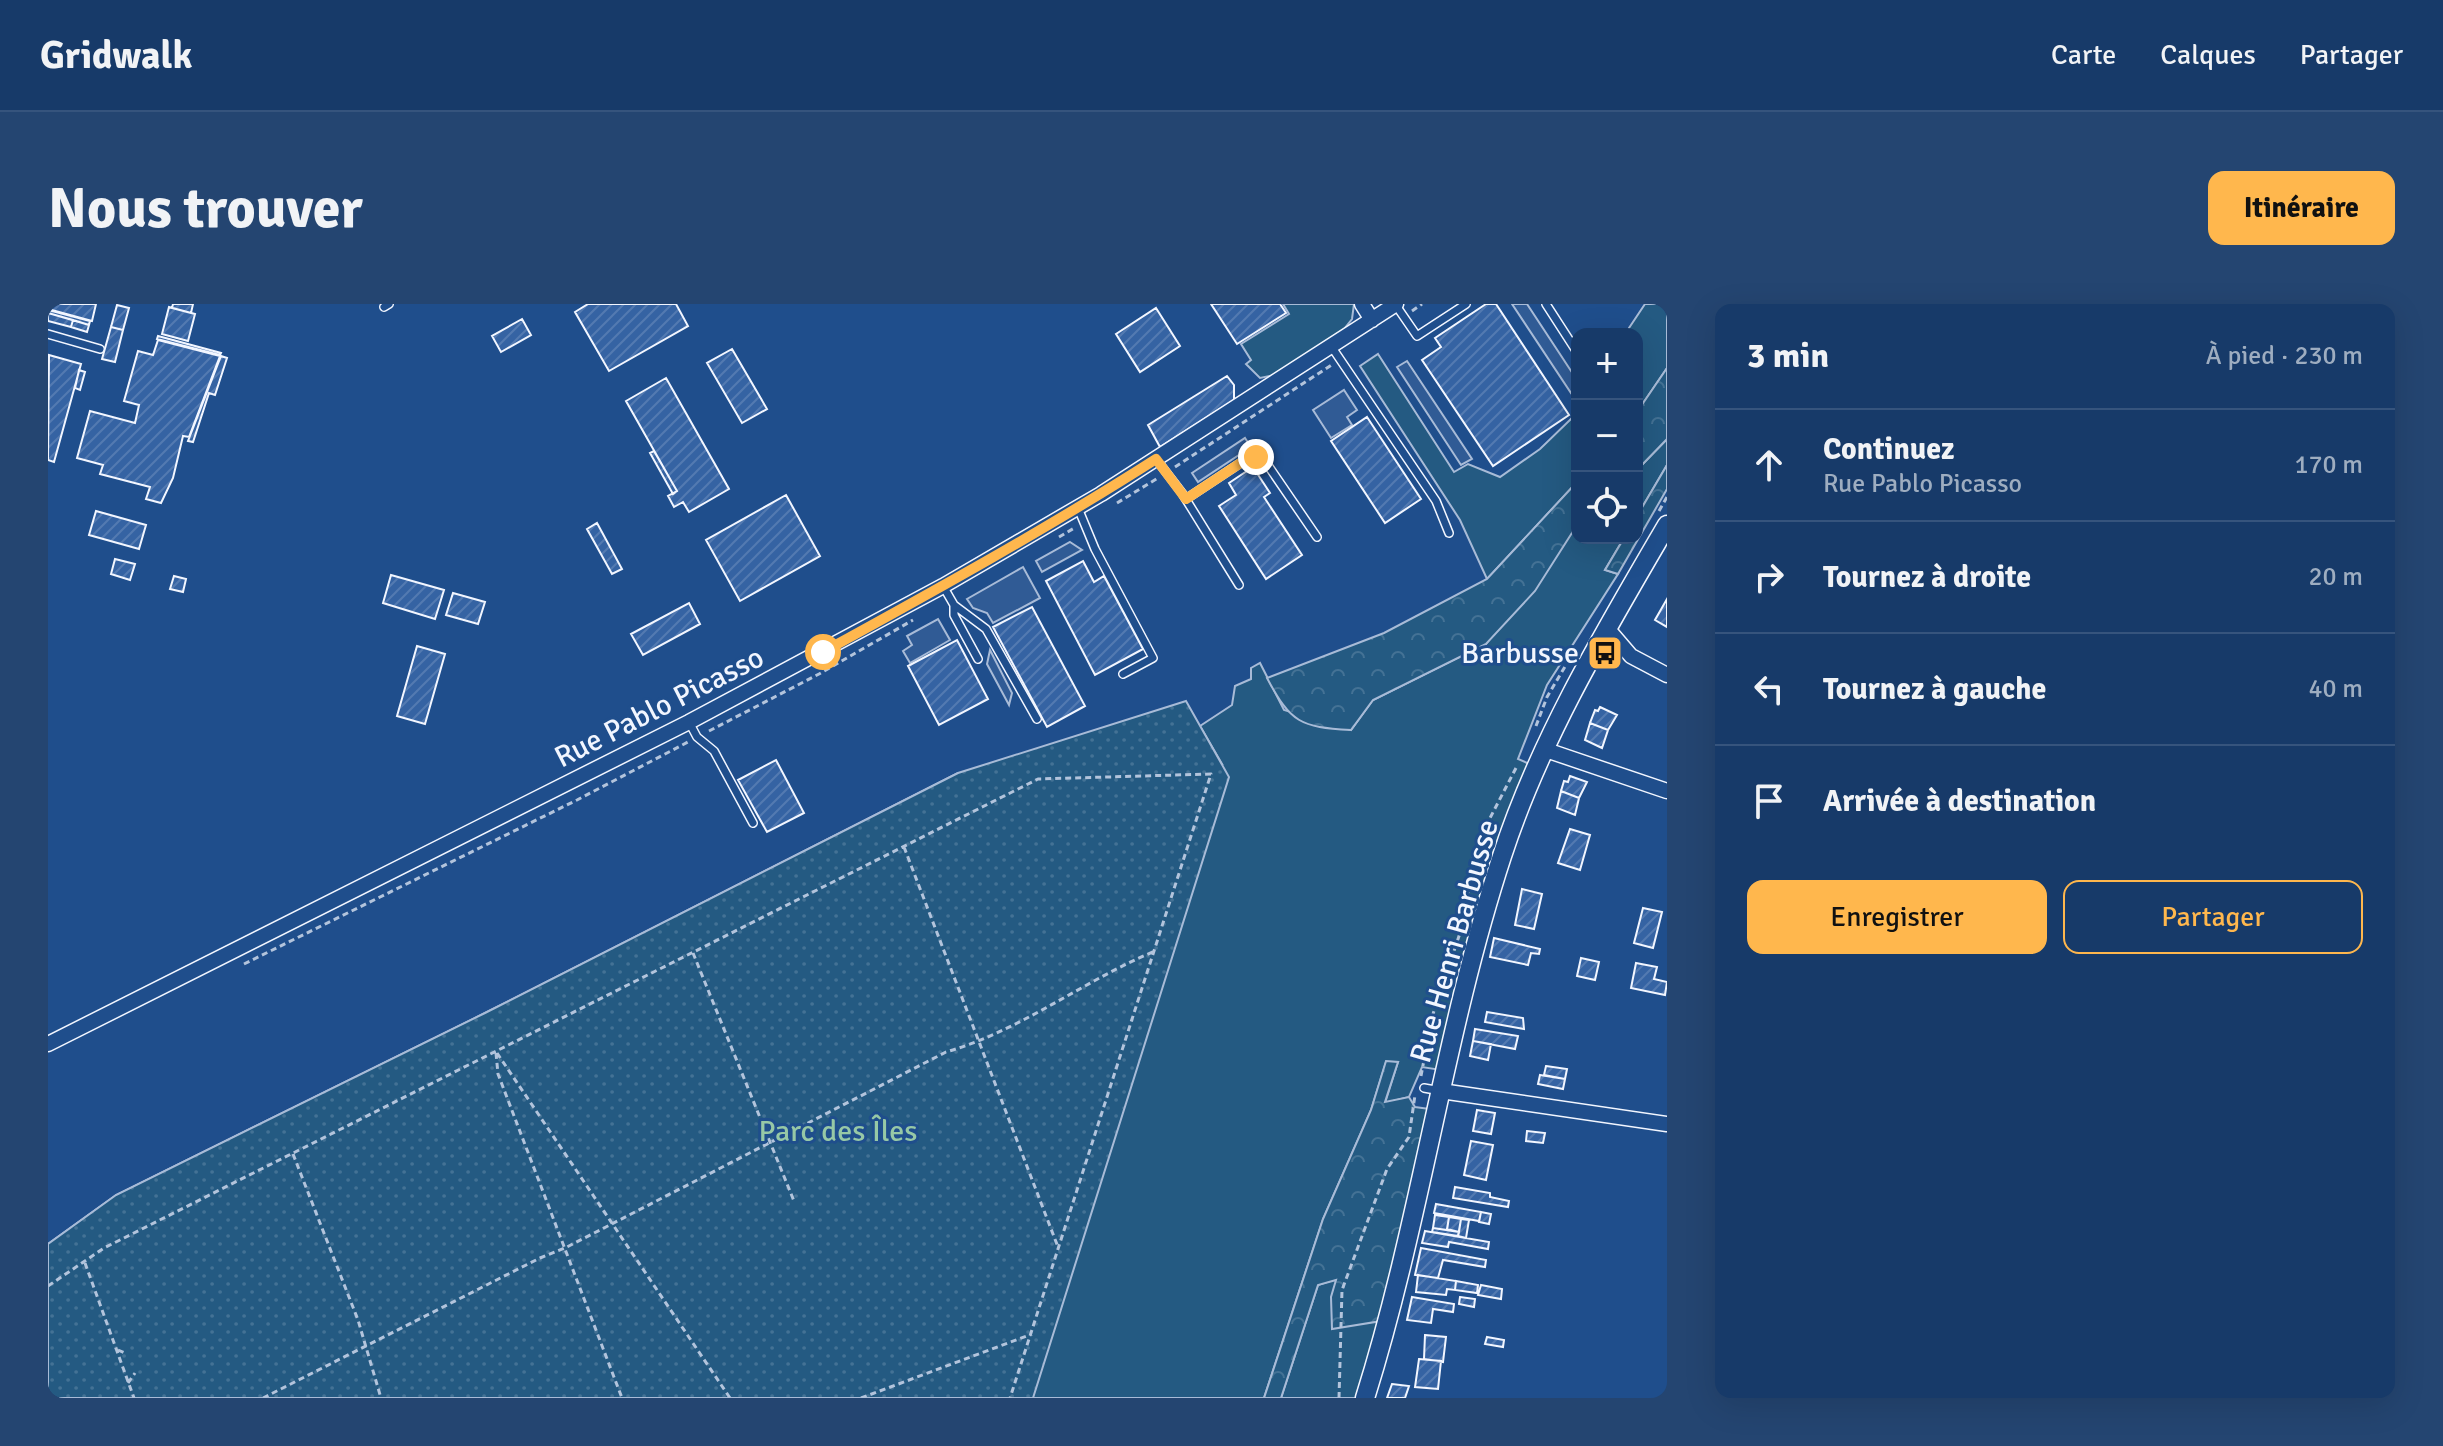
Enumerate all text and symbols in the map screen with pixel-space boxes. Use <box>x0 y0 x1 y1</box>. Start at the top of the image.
text: Gridwalk <box>40 32 192 79</box>
text: Carte <box>2051 38 2116 72</box>
text: Calques <box>2160 38 2256 72</box>
text: Partager <box>2300 38 2403 72</box>
button: Itinéraire <box>2208 171 2395 245</box>
text: Nous trouver <box>48 174 363 243</box>
map controls <box>1571 328 1643 544</box>
button: + <box>1571 328 1643 400</box>
text: 3 min <box>1747 335 1829 377</box>
text: À pied · 230 m <box>2206 340 2363 372</box>
button: − <box>1571 400 1643 472</box>
text: Continuez <box>1823 431 1955 468</box>
route end <box>1238 439 1274 475</box>
icon: ahead <box>1747 443 1791 487</box>
text: 170 m <box>2294 449 2363 481</box>
text: Rue Pablo Picasso <box>1823 468 2022 500</box>
button: locate <box>1571 472 1643 544</box>
icon: right <box>1747 555 1791 599</box>
text: Tournez à droite <box>1823 559 2031 596</box>
text: 20 m <box>2308 561 2363 593</box>
route start <box>805 634 841 670</box>
bus stop icon: Barbusse <box>1586 634 1624 672</box>
place label: Barbusse <box>1461 635 1579 672</box>
street label: Rue Pablo Picasso <box>548 639 770 776</box>
icon: left <box>1747 667 1791 711</box>
text: Tournez à gauche <box>1823 671 2046 708</box>
text: 40 m <box>2308 673 2363 705</box>
icon: arrive <box>1747 779 1791 823</box>
text: Arrivée à destination <box>1823 783 2096 820</box>
street label: Rue Henri Barbusse <box>1402 815 1507 1067</box>
button: Enregistrer <box>1747 880 2047 954</box>
button: Partager <box>2063 880 2363 954</box>
park label: Parc des Îles <box>759 1113 917 1150</box>

